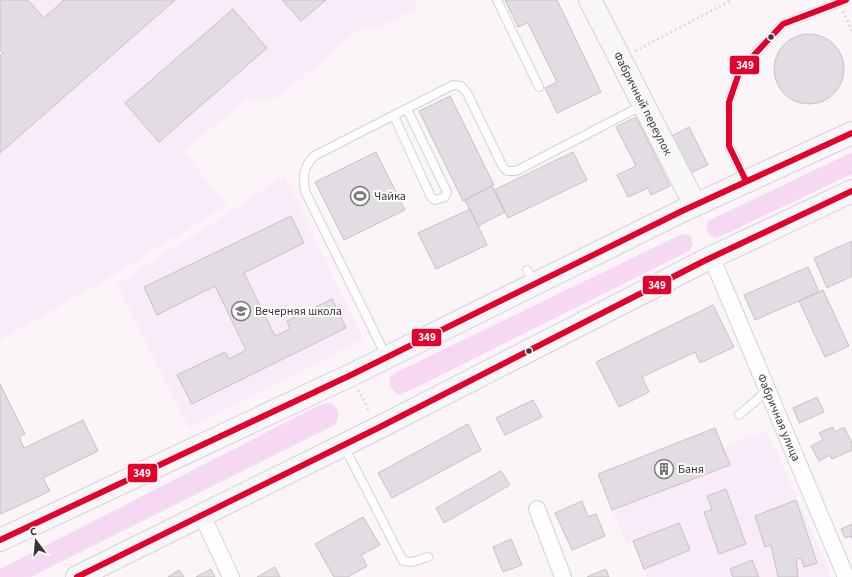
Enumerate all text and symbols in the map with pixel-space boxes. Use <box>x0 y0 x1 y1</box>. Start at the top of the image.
unlabelled marker <box>766 32 776 42</box>
street label: Фабричный переулок <box>609 48 677 158</box>
line badge: 349 <box>729 55 760 75</box>
text: 349 <box>736 58 754 73</box>
sports icon: Чайка <box>349 185 371 207</box>
place label: Чайка <box>374 188 406 205</box>
line badge: 349 <box>642 275 672 295</box>
text: 349 <box>648 278 666 293</box>
school or university icon: Вечерняя школа <box>230 300 252 322</box>
place label: Вечерняя школа <box>255 303 342 320</box>
line badge: 349 <box>411 328 442 347</box>
text: 349 <box>418 330 436 345</box>
unlabelled marker <box>524 346 534 356</box>
street label: Фабричная улица <box>753 371 805 464</box>
building icon: Баня <box>653 458 675 480</box>
place label: Баня <box>678 461 704 478</box>
line badge: 349 <box>127 463 158 483</box>
text: 349 <box>133 466 151 481</box>
north arrow <box>16 521 56 561</box>
text: С <box>28 524 39 540</box>

